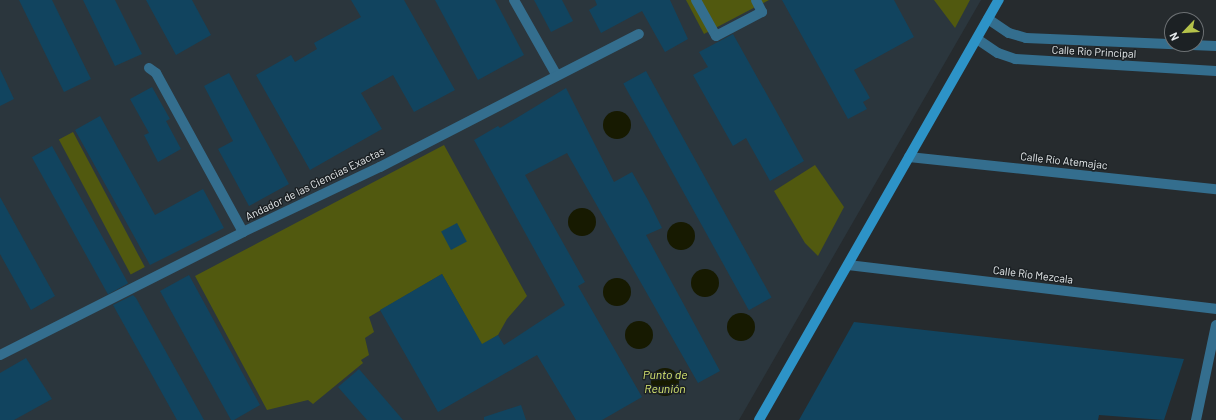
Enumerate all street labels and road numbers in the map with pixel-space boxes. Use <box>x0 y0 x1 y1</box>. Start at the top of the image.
street label: Calle Río Principal <box>1051 43 1137 61</box>
street label: Andador de las Ciencias Exactas <box>243 145 387 223</box>
street label: Calle Río Atemajac <box>1020 150 1108 172</box>
street label: Calle Río Mezcala <box>992 264 1074 286</box>

